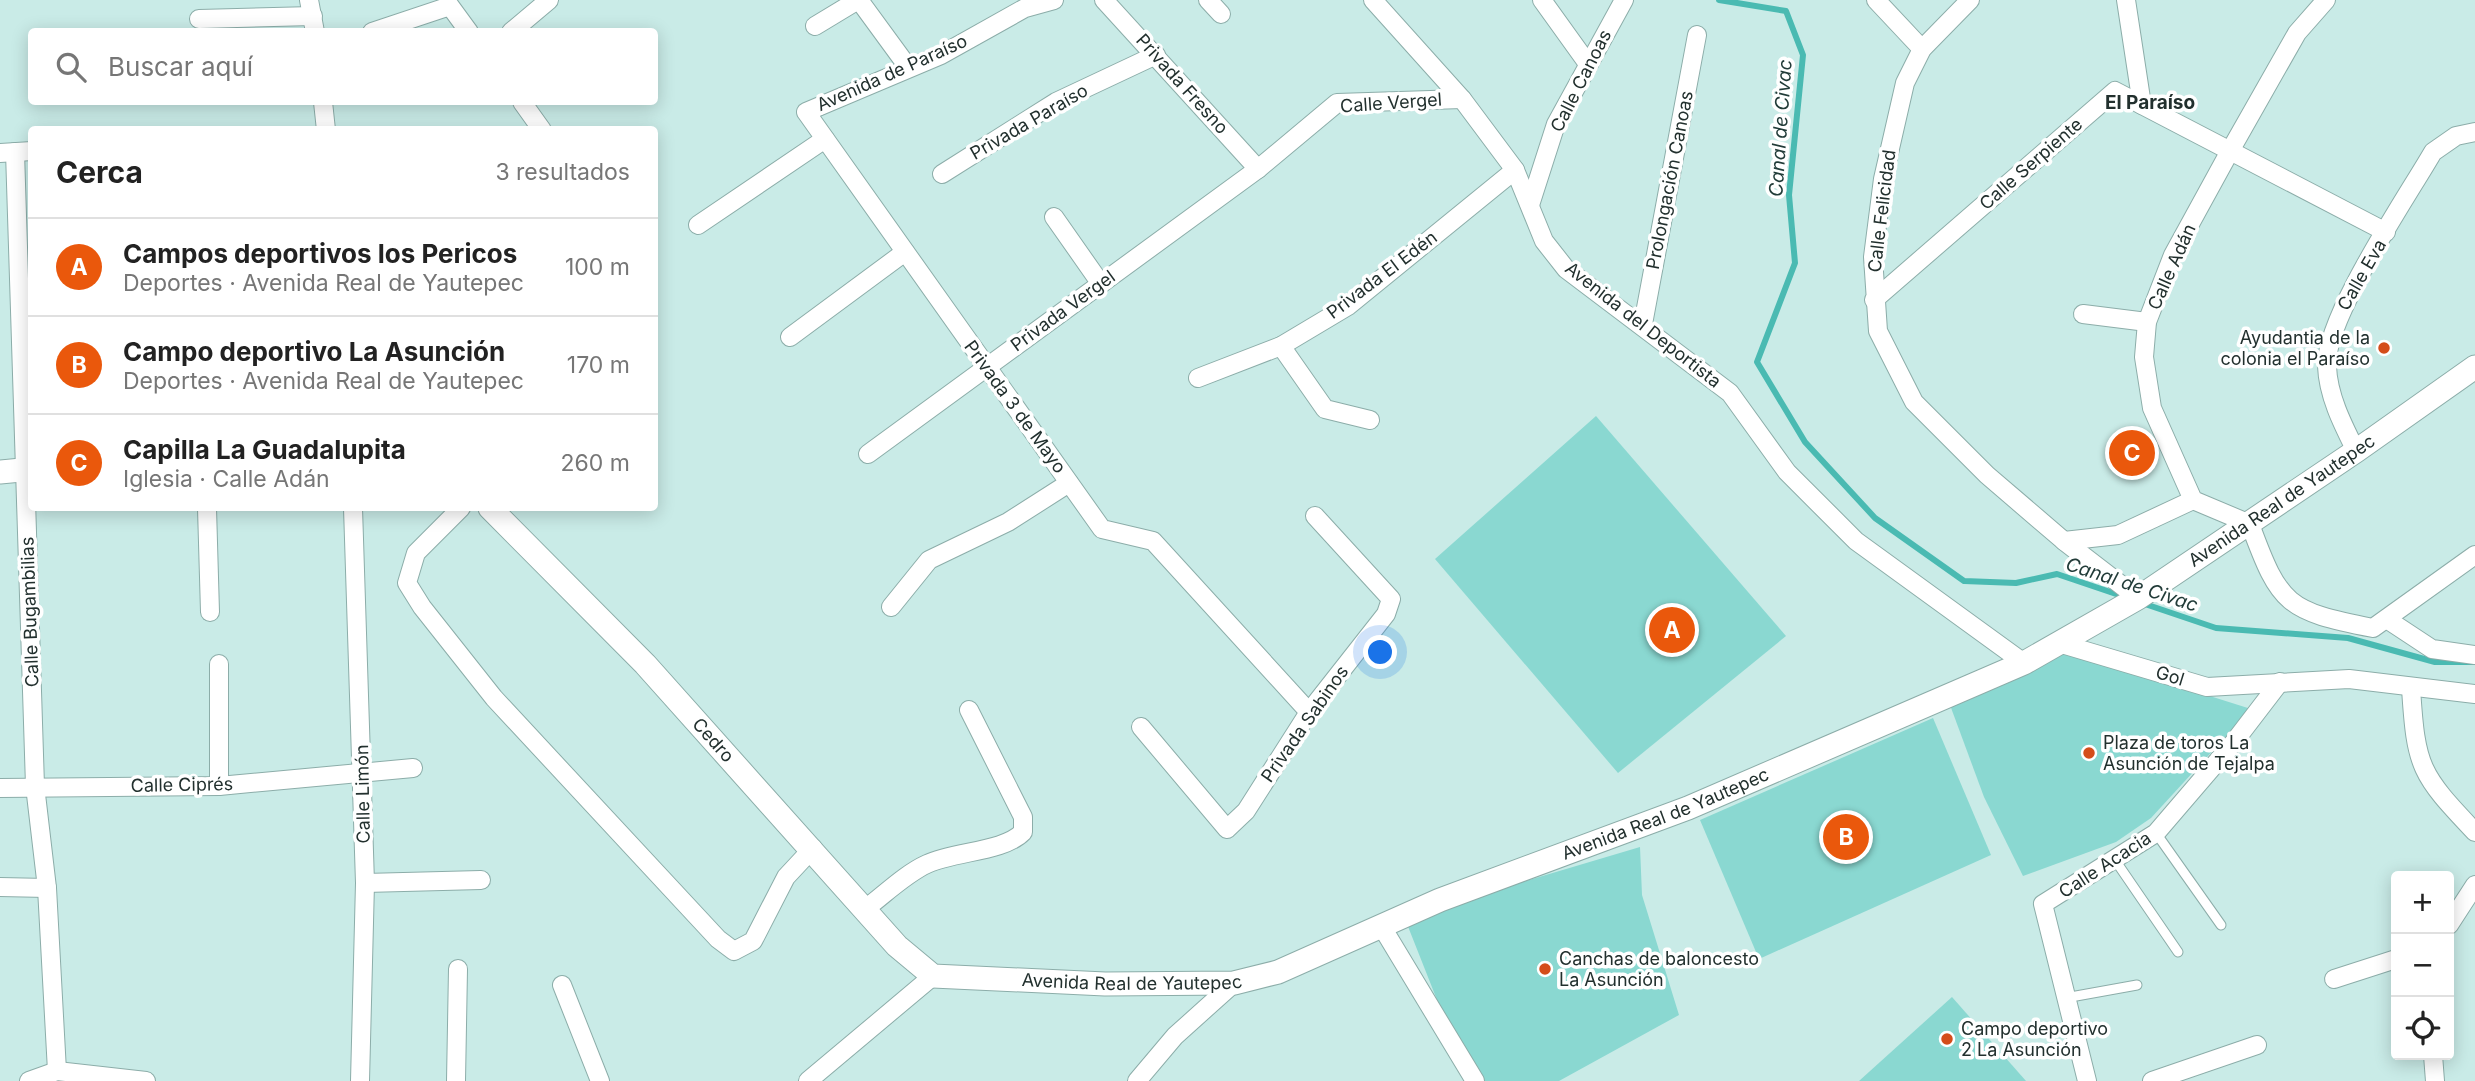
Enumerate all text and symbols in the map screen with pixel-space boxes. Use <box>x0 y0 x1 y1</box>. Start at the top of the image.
street label: Calle Canoas <box>1546 26 1615 135</box>
search box <box>28 28 658 105</box>
street label: Privada Fresno <box>1132 29 1233 138</box>
street label: Avenida de Paraíso <box>813 30 970 115</box>
icon: search <box>52 48 90 86</box>
text: Buscar aquí <box>108 51 253 82</box>
water label: Canal de Civac <box>1764 58 1797 197</box>
street label: Privada Paraíso <box>966 79 1091 164</box>
street label: Calle Vergel <box>1339 88 1443 117</box>
street label: Prolongación Canoas <box>1642 89 1697 271</box>
district label: El Paraíso <box>2105 91 2195 114</box>
street label: Calle Serpiente <box>1975 113 2086 214</box>
street label: Calle Felicidad <box>1864 148 1899 273</box>
text: Cerca <box>56 154 143 190</box>
text: 3 resultados <box>495 158 630 186</box>
street label: Calle Adán <box>2143 221 2200 313</box>
street label: Privada El Edén <box>1322 226 1441 323</box>
street label: Calle Eva <box>2333 236 2390 314</box>
text: Campos deportivos los Pericos <box>123 238 517 269</box>
text: A <box>70 253 88 281</box>
text: 100 m <box>565 253 630 281</box>
street label: Avenida del Deportista <box>1561 257 1725 392</box>
street label: Privada Vergel <box>1007 266 1119 355</box>
text: Deportes · Avenida Real de Yautepec <box>123 269 524 297</box>
place label: Ayudantia de la colonia el Paraíso <box>2221 327 2370 369</box>
text: Campo deportivo La Asunción <box>123 336 505 367</box>
street label: Privada 3 de Mayo <box>960 336 1071 477</box>
marker: Ayudantia de la colonia el Paraíso <box>2376 340 2392 356</box>
text: B <box>71 351 87 379</box>
text: 170 m <box>567 351 630 379</box>
text: Deportes · Avenida Real de Yautepec <box>123 367 524 395</box>
pin: C <box>2109 427 2155 479</box>
street label: Avenida Real de Yautepec <box>2184 430 2379 571</box>
text: Capilla La Guadalupita <box>123 434 406 465</box>
text: C <box>70 449 88 477</box>
text: 260 m <box>561 449 630 477</box>
text: Iglesia · Calle Adán <box>123 465 330 493</box>
street label: Calle Bugambilias <box>16 536 43 688</box>
water label: Canal de Civac <box>2063 552 2201 617</box>
pin: A <box>1649 604 1695 656</box>
your location <box>1363 635 1397 669</box>
street label: Privada Sabinos <box>1257 661 1353 786</box>
street label: Gol <box>2153 661 2187 690</box>
street label: Cedro <box>688 713 739 766</box>
place label: Plaza de toros La Asunción de Tejalpa <box>2103 732 2275 774</box>
street label: Calle Limón <box>351 744 374 844</box>
marker: Plaza de toros La Asunción de Tejalpa <box>2081 745 2097 761</box>
street label: Avenida Real de Yautepec <box>1559 763 1772 864</box>
street label: Calle Ciprés <box>131 773 233 796</box>
pin: B <box>1823 811 1869 863</box>
street label: Calle Acacia <box>2055 827 2155 902</box>
map controls <box>2391 871 2454 1060</box>
button: + <box>2391 871 2454 934</box>
button: − <box>2391 934 2454 997</box>
place label: Canchas de baloncesto La Asunción <box>1559 948 1759 990</box>
marker: Canchas de baloncesto La Asunción <box>1537 961 1553 977</box>
street label: Avenida Real de Yautepec <box>1021 969 1244 994</box>
button: locate <box>2391 997 2454 1060</box>
place label: Campo deportivo 2 La Asunción <box>1961 1018 2108 1060</box>
marker: Campo deportivo 2 La Asunción <box>1939 1031 1955 1047</box>

